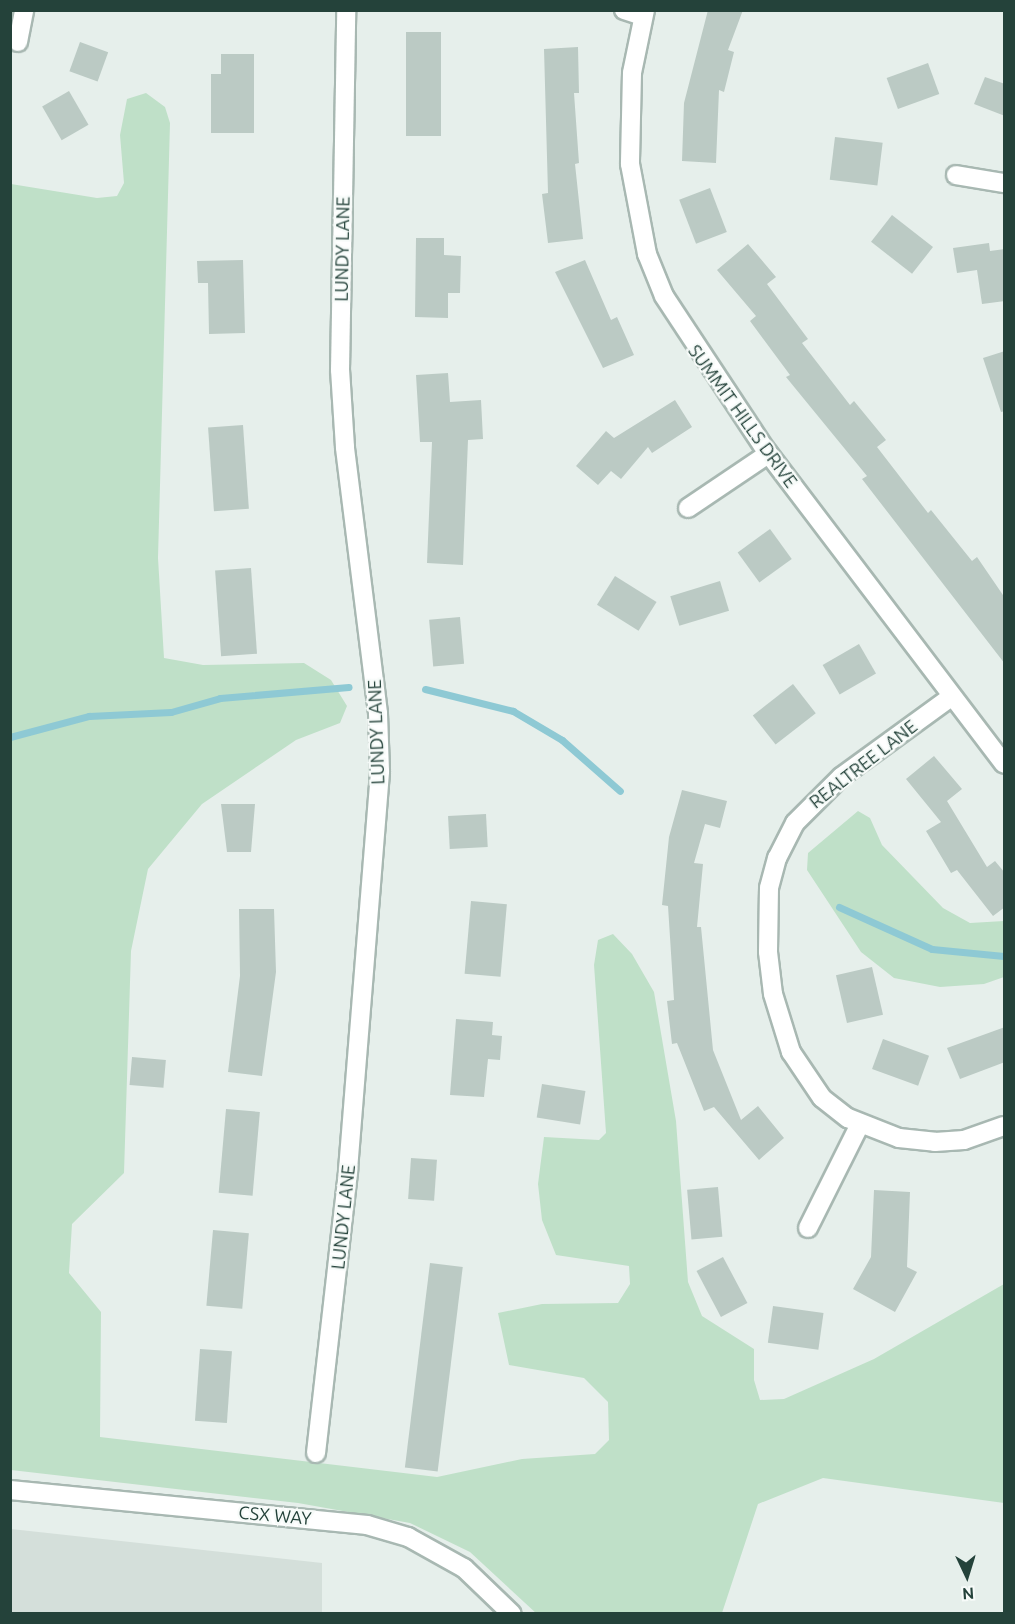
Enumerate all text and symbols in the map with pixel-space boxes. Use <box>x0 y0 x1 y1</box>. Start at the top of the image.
street label: LUNDY LANE <box>330 196 354 302</box>
street label: SUMMIT HILLS DRIVE <box>684 340 802 492</box>
street label: LUNDY LANE <box>363 679 389 785</box>
street label: REALTREE LANE <box>805 715 921 813</box>
street label: LUNDY LANE <box>327 1164 359 1270</box>
street label: CSX WAY <box>238 1501 312 1529</box>
north arrow <box>937 1546 997 1606</box>
text: N <box>962 1585 975 1603</box>

